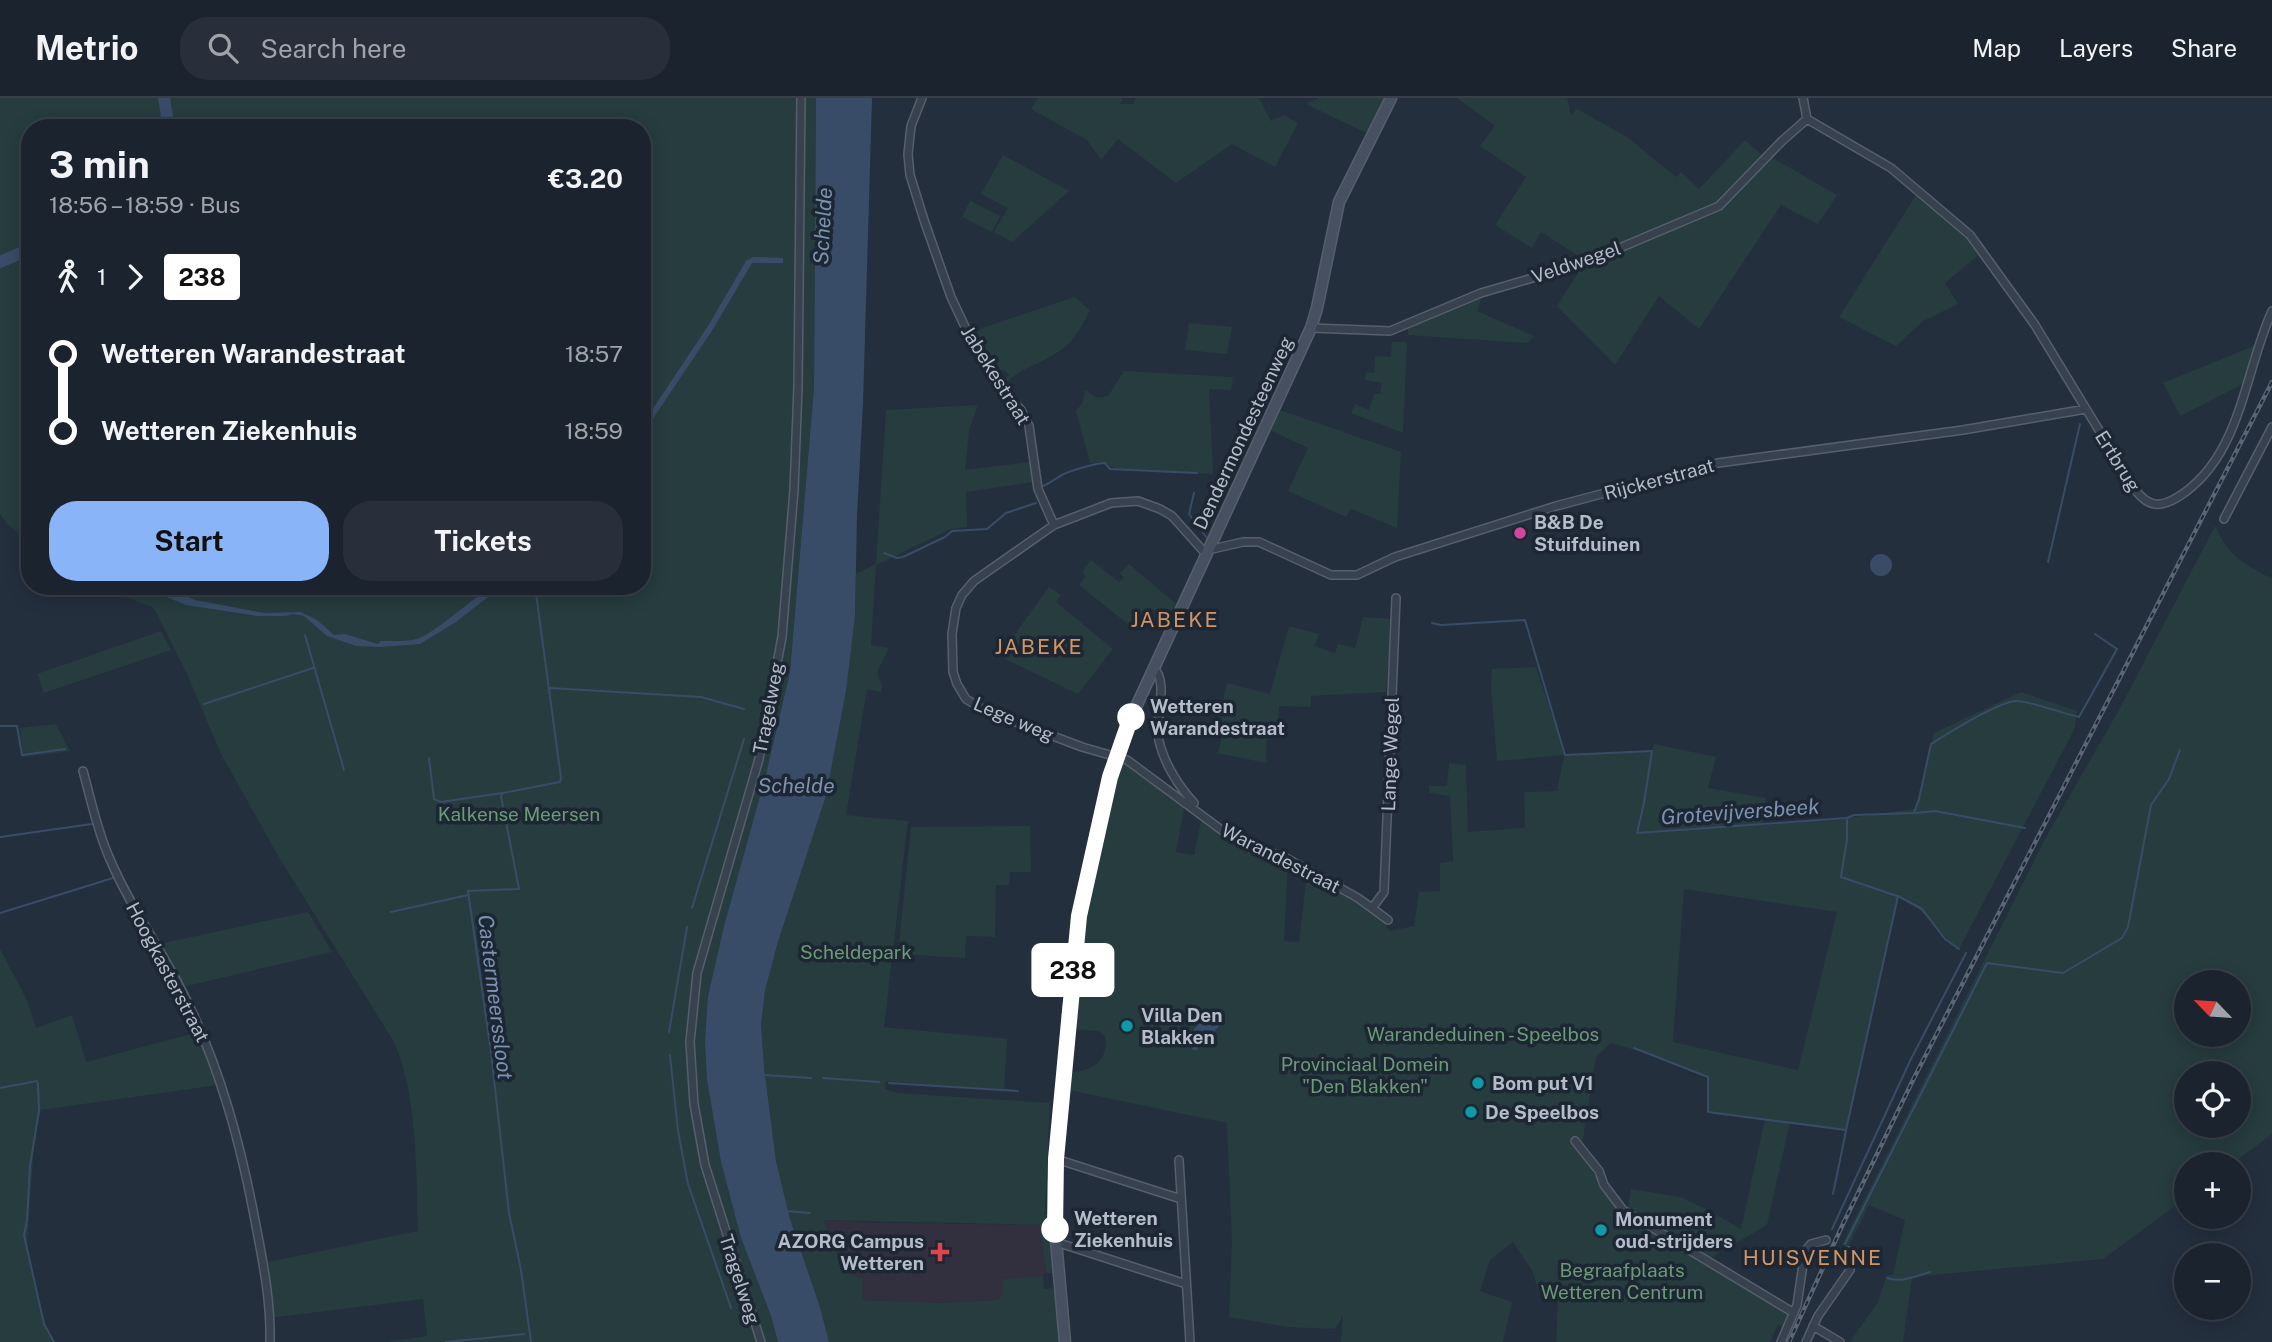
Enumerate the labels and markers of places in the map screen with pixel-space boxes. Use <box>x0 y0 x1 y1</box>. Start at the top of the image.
place label: B&B De Stuifduinen <box>1534 511 1640 555</box>
marker: B&B De Stuifduinen <box>1512 525 1528 541</box>
place label: Wetteren Warandestraat <box>1150 695 1285 739</box>
marker: Wetteren Warandestraat <box>1118 704 1144 730</box>
place label: Villa Den Blakken <box>1141 1004 1223 1048</box>
marker: Villa Den Blakken <box>1119 1018 1135 1034</box>
place label: Bom put V1 <box>1492 1072 1594 1094</box>
marker: Bom put V1 <box>1470 1075 1486 1091</box>
place label: De Speelbos <box>1485 1101 1599 1123</box>
marker: De Speelbos <box>1463 1104 1479 1120</box>
place label: Wetteren Ziekenhuis <box>1074 1207 1173 1251</box>
place label: Monument oud-strijders <box>1615 1208 1733 1252</box>
marker: Wetteren Ziekenhuis <box>1042 1216 1068 1242</box>
marker: Monument oud-strijders <box>1593 1222 1609 1238</box>
place label: AZORG Campus Wetteren <box>777 1230 924 1274</box>
marker: AZORG Campus Wetteren <box>930 1242 950 1262</box>

